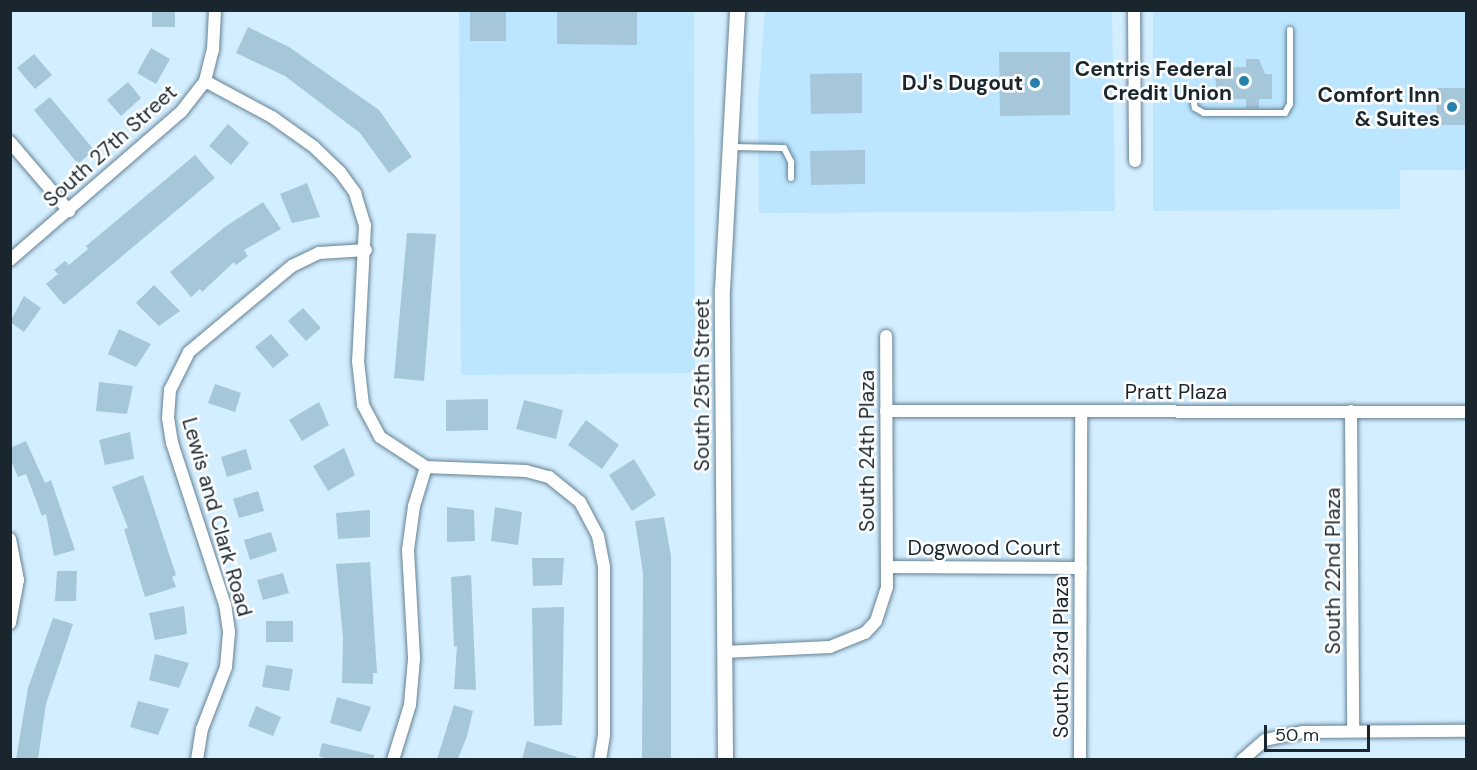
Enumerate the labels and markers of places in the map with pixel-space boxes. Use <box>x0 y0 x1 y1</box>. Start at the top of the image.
place label: Centris Federal Credit Union <box>1075 56 1232 106</box>
place label: DJ's Dugout <box>902 70 1023 96</box>
marker: Centris Federal Credit Union <box>1237 74 1251 88</box>
marker: DJ's Dugout <box>1028 76 1042 90</box>
place label: Comfort Inn & Suites <box>1318 82 1440 132</box>
marker: Comfort Inn & Suites <box>1445 100 1459 114</box>

